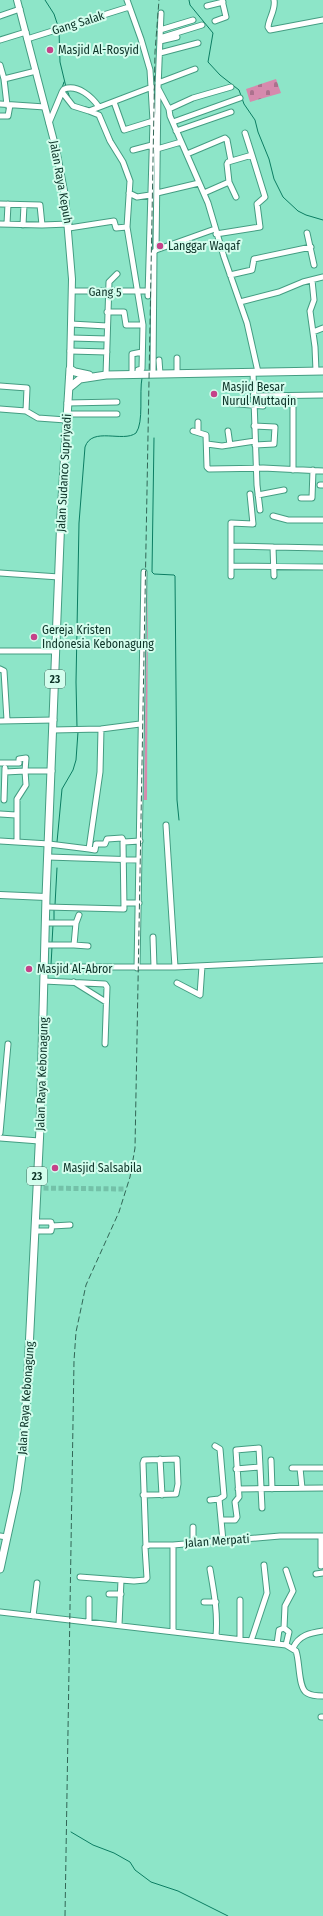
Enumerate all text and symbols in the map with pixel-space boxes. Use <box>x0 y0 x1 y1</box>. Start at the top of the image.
street label: Gang Salak <box>50 8 106 38</box>
place label: Masjid Al-Rosyid <box>58 43 139 57</box>
marker: Masjid Al-Rosyid <box>45 45 55 55</box>
street label: Jalan Raya Kepuh <box>47 139 75 225</box>
place label: Langgar Waqaf <box>168 239 241 253</box>
marker: Langgar Waqaf <box>155 241 165 251</box>
street label: Gang 5 <box>88 285 122 299</box>
place label: Masjid Besar Nurul Muttaqin <box>222 380 296 408</box>
marker: Masjid Besar Nurul Muttaqin <box>209 389 219 399</box>
street label: Jalan Sudanco Supriyadi <box>54 414 74 532</box>
place label: Gereja Kristen Indonesia Kebonagung <box>42 623 154 651</box>
marker: Gereja Kristen Indonesia Kebonagung <box>29 632 39 642</box>
road number: 23 <box>45 670 65 688</box>
place label: Masjid Al-Abror <box>37 962 113 976</box>
marker: Masjid Al-Abror <box>24 964 34 974</box>
street label: Jalan Raya Kebonagung <box>33 1017 51 1131</box>
place label: Masjid Salsabila <box>63 1161 142 1175</box>
marker: Masjid Salsabila <box>50 1163 60 1173</box>
road number: 23 <box>27 1167 47 1185</box>
street label: Jalan Raya Kebonagung <box>15 1340 37 1455</box>
street label: Jalan Merpati <box>184 1532 250 1550</box>

